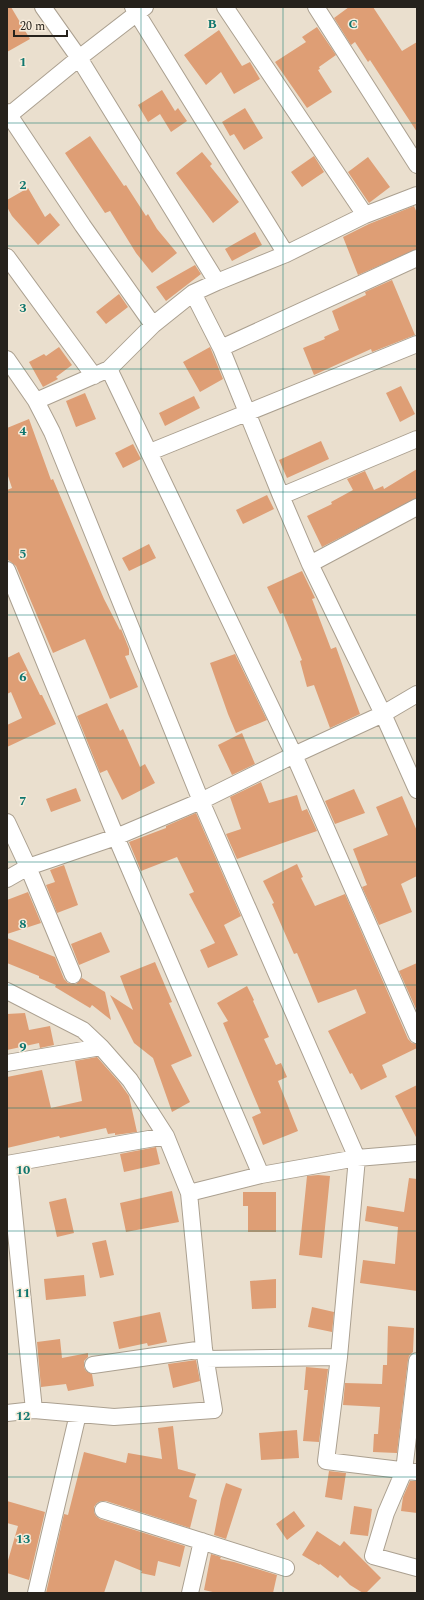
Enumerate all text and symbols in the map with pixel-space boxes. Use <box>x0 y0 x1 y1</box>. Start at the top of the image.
scale bar <box>14 12 67 38</box>
text: B <box>207 14 217 34</box>
text: C <box>348 14 358 34</box>
text: 20 m <box>20 17 45 36</box>
text: 1 <box>19 52 27 72</box>
text: 2 <box>19 175 27 195</box>
text: 3 <box>19 298 27 318</box>
text: 4 <box>19 421 27 441</box>
text: 5 <box>19 544 27 564</box>
text: 6 <box>19 667 27 687</box>
text: 7 <box>19 791 27 811</box>
text: 8 <box>19 914 27 934</box>
text: 9 <box>19 1037 27 1057</box>
text: 10 <box>16 1160 30 1180</box>
text: 11 <box>16 1283 30 1303</box>
text: 12 <box>16 1406 30 1426</box>
text: 13 <box>16 1529 30 1549</box>

